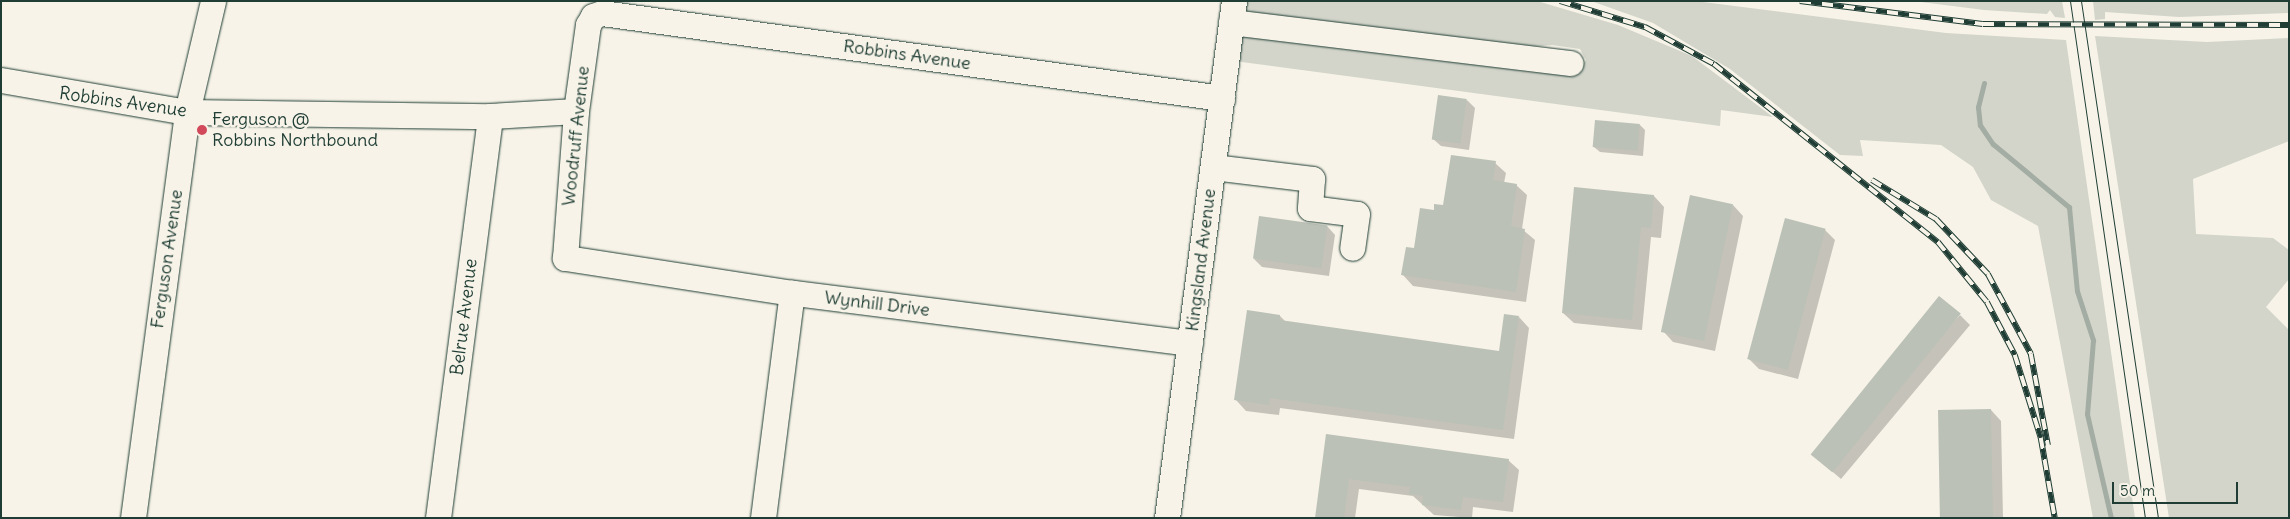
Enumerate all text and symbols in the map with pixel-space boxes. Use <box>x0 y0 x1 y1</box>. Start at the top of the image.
street label: Robbins Avenue <box>842 35 972 75</box>
street label: Woodruff Avenue <box>558 65 594 207</box>
street label: Robbins Avenue <box>58 82 188 122</box>
place label: Ferguson @ Robbins Northbound <box>212 109 378 152</box>
marker: Ferguson @ Robbins Northbound <box>196 124 208 136</box>
street label: Kingsland Avenue <box>1182 187 1220 333</box>
street label: Ferguson Avenue <box>147 188 187 330</box>
street label: Belrue Avenue <box>446 257 482 377</box>
street label: Wynhill Drive <box>823 287 931 321</box>
scale bar <box>2115 472 2241 504</box>
text: 50 m <box>2120 481 2155 500</box>

